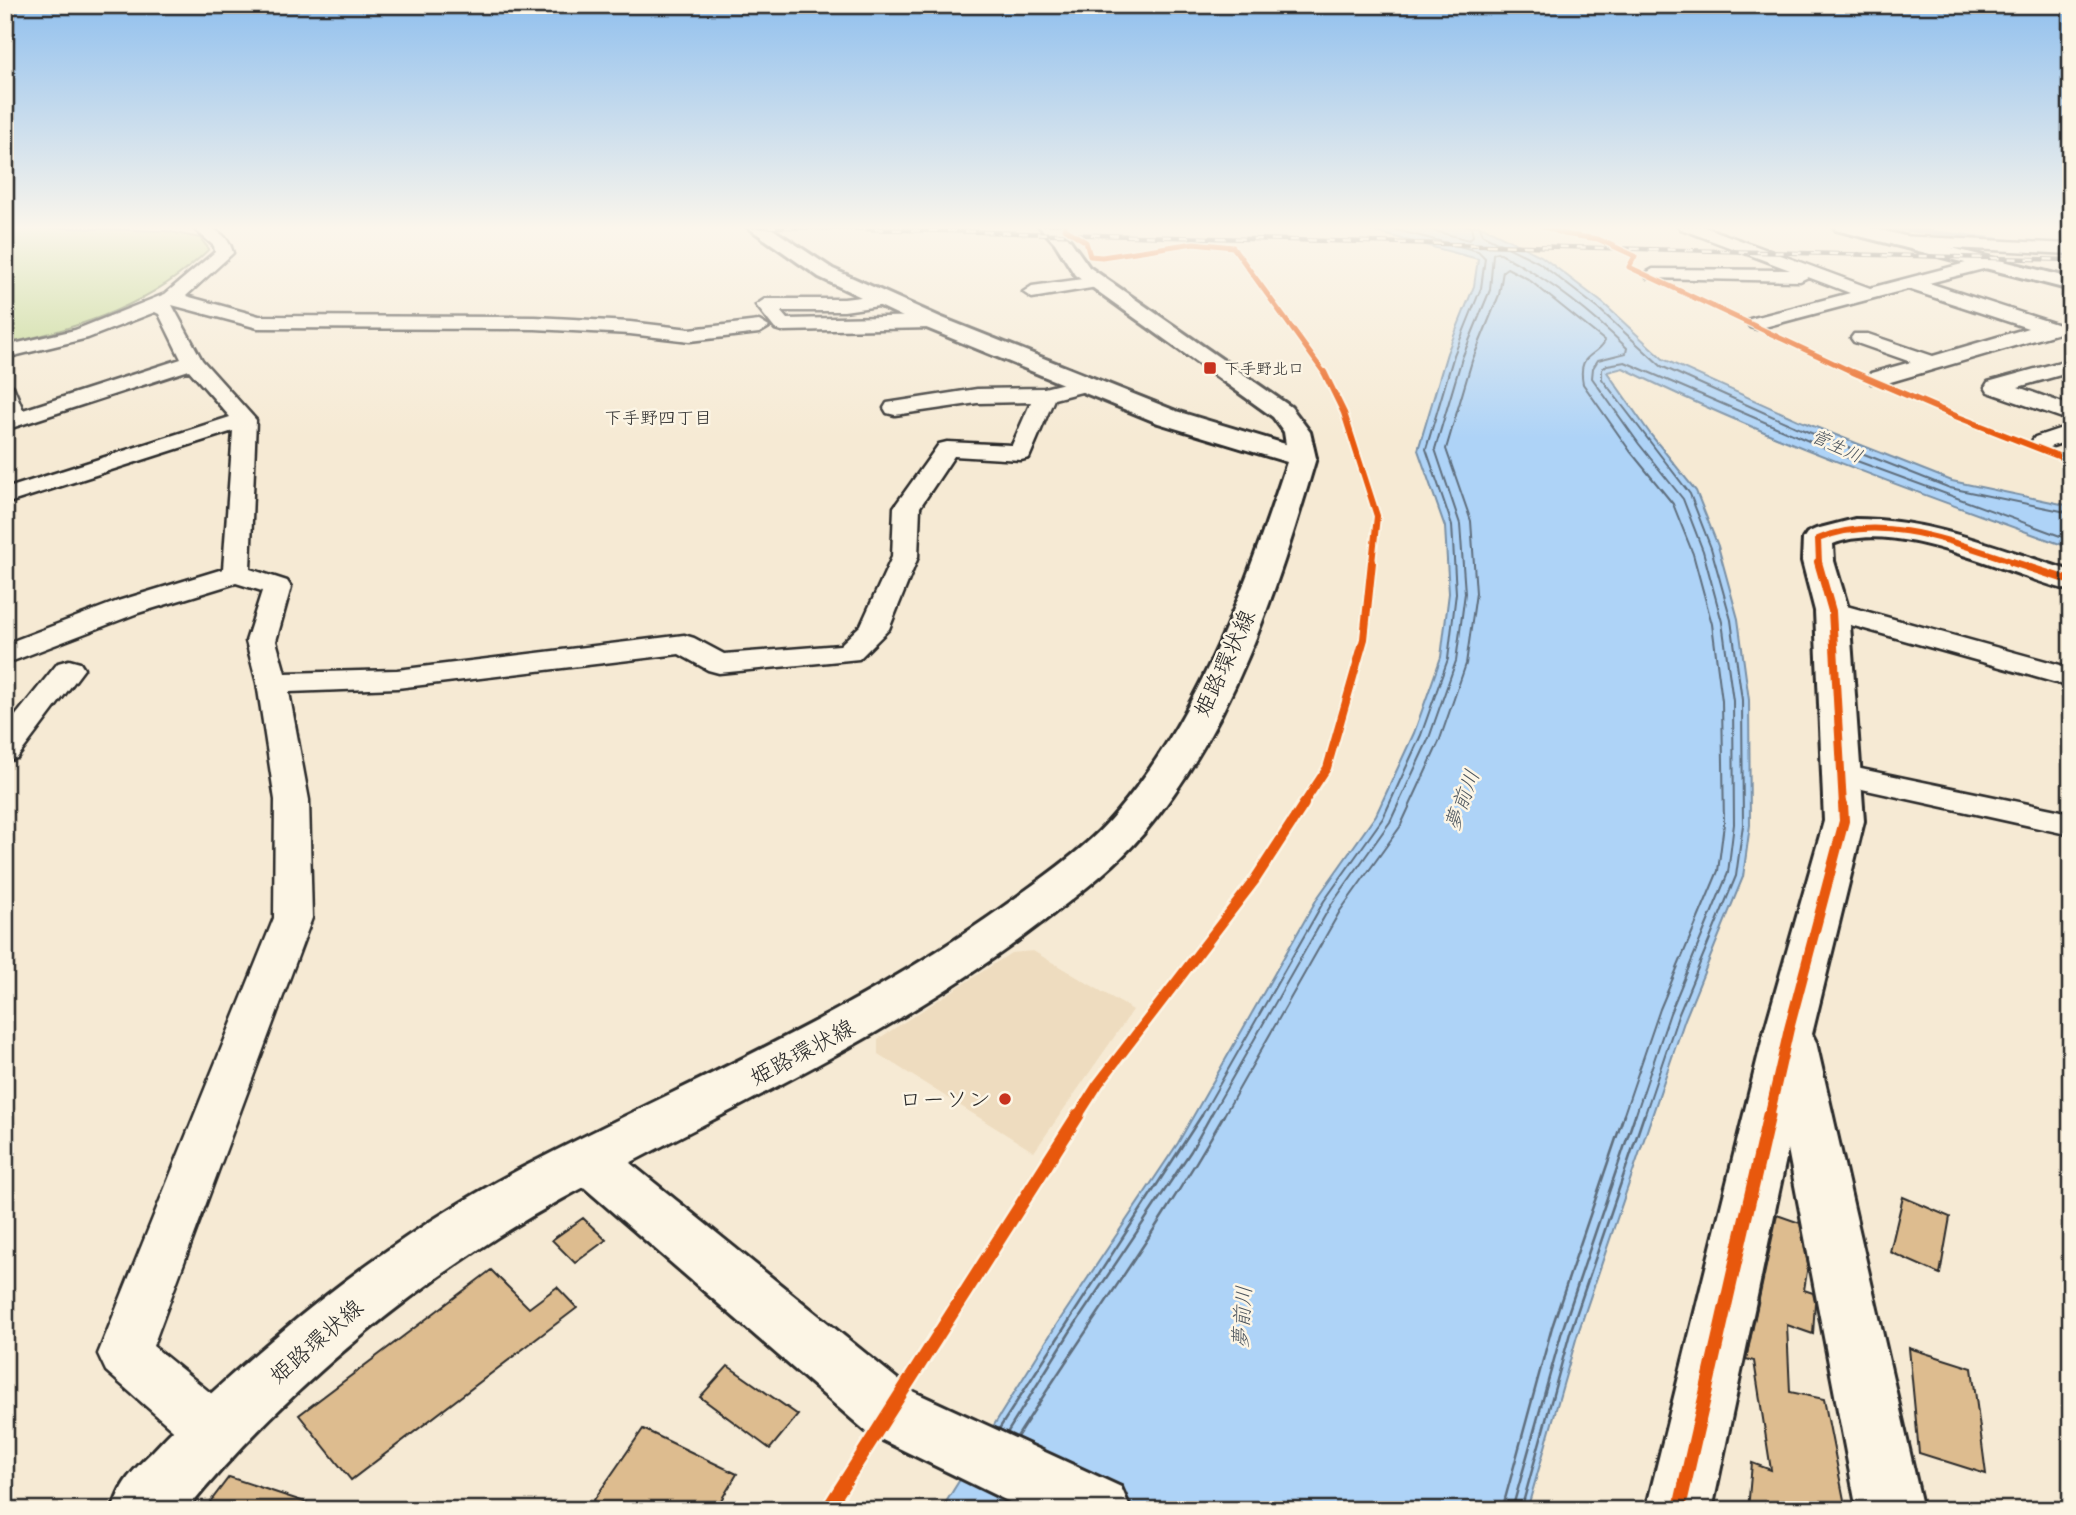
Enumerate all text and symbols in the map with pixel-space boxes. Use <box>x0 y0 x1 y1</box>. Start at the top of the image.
place label: 下手野北口 <box>1224 357 1304 382</box>
marker: 下手野北口 <box>1202 360 1218 376</box>
district label: 下手野四丁目 <box>604 405 712 434</box>
water label: 菅生川 <box>1806 423 1867 472</box>
street label: 姫路環状線 <box>1185 604 1266 724</box>
water label: 夢前川 <box>1437 765 1490 836</box>
street label: 姫路環状線 <box>744 1011 862 1097</box>
place label: ローソン <box>899 1083 991 1119</box>
marker: ローソン <box>997 1091 1013 1107</box>
water label: 夢前川 <box>1225 1285 1262 1350</box>
street label: 姫路環状線 <box>262 1291 373 1394</box>

